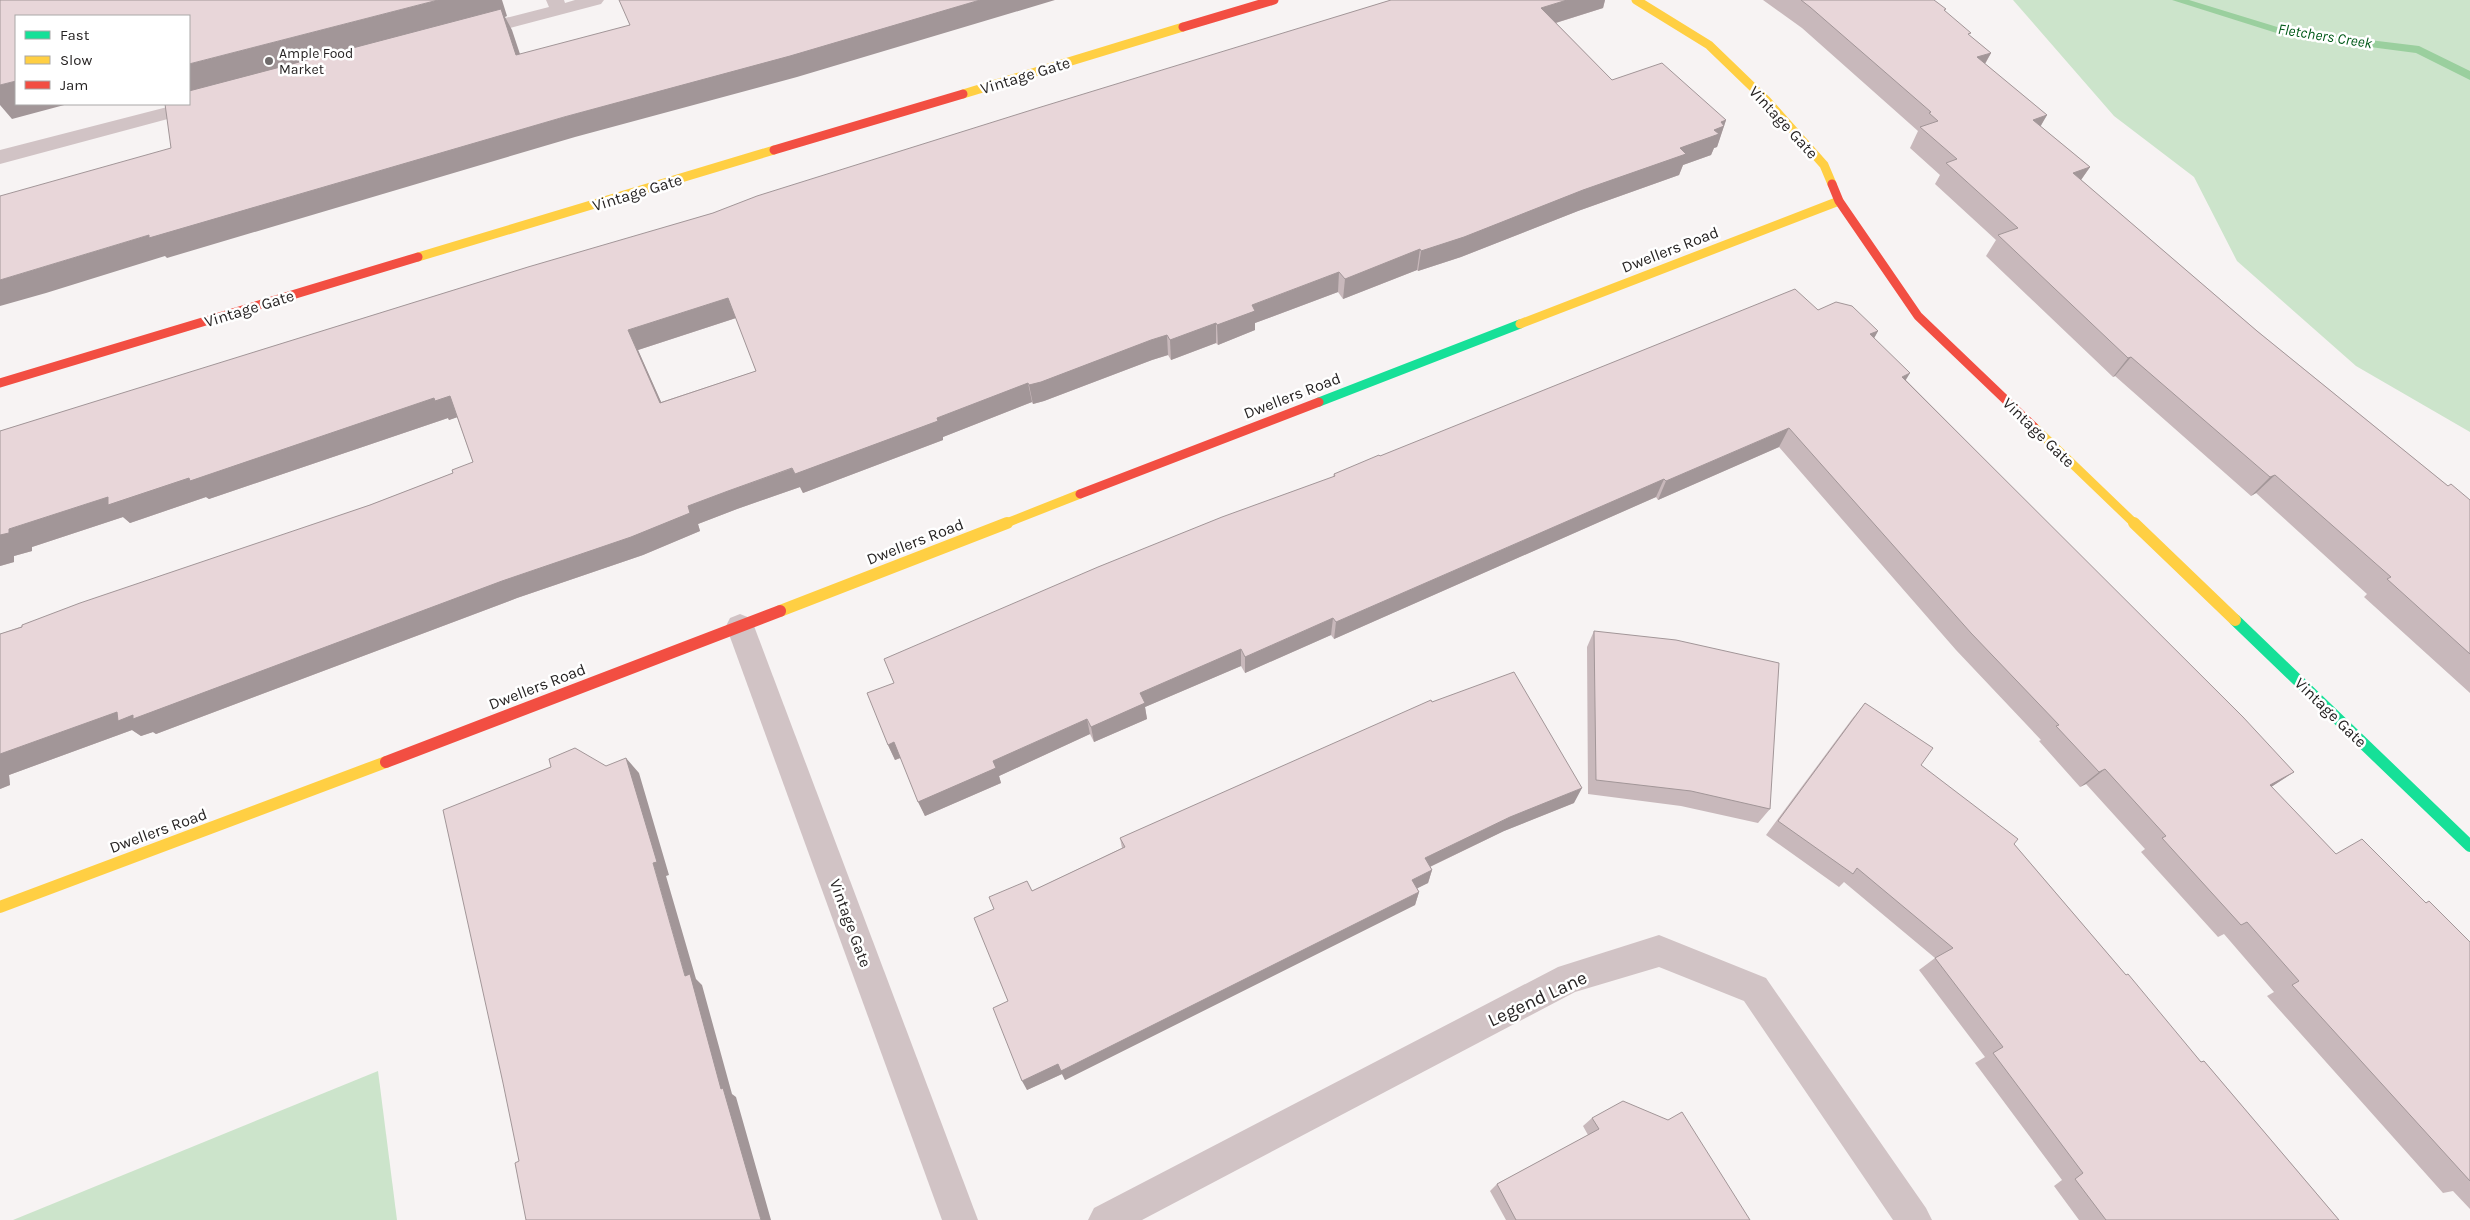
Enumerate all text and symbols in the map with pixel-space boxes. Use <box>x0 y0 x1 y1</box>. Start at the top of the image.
legend <box>15 15 190 105</box>
water label: Fletchers Creek <box>2277 20 2374 52</box>
text: Fast <box>60 26 90 44</box>
place label: Ample Food Market <box>279 45 353 78</box>
text: Slow <box>60 51 92 69</box>
street label: Vintage Gate <box>978 53 1072 98</box>
marker: Ample Food Market <box>263 55 275 67</box>
text: Jam <box>60 76 88 94</box>
street label: Vintage Gate <box>1745 82 1822 163</box>
street label: Vintage Gate <box>590 170 684 215</box>
street label: Dwellers Road <box>1619 222 1721 277</box>
street label: Vintage Gate <box>202 286 296 331</box>
street label: Dwellers Road <box>1241 368 1343 423</box>
street label: Vintage Gate <box>1999 393 2079 471</box>
street label: Dwellers Road <box>864 514 966 569</box>
street label: Dwellers Road <box>486 659 588 714</box>
street label: Vintage Gate <box>2291 673 2371 751</box>
street label: Dwellers Road <box>107 804 210 857</box>
street label: Vintage Gate <box>826 876 875 970</box>
street label: Legend Lane <box>1484 966 1591 1031</box>

